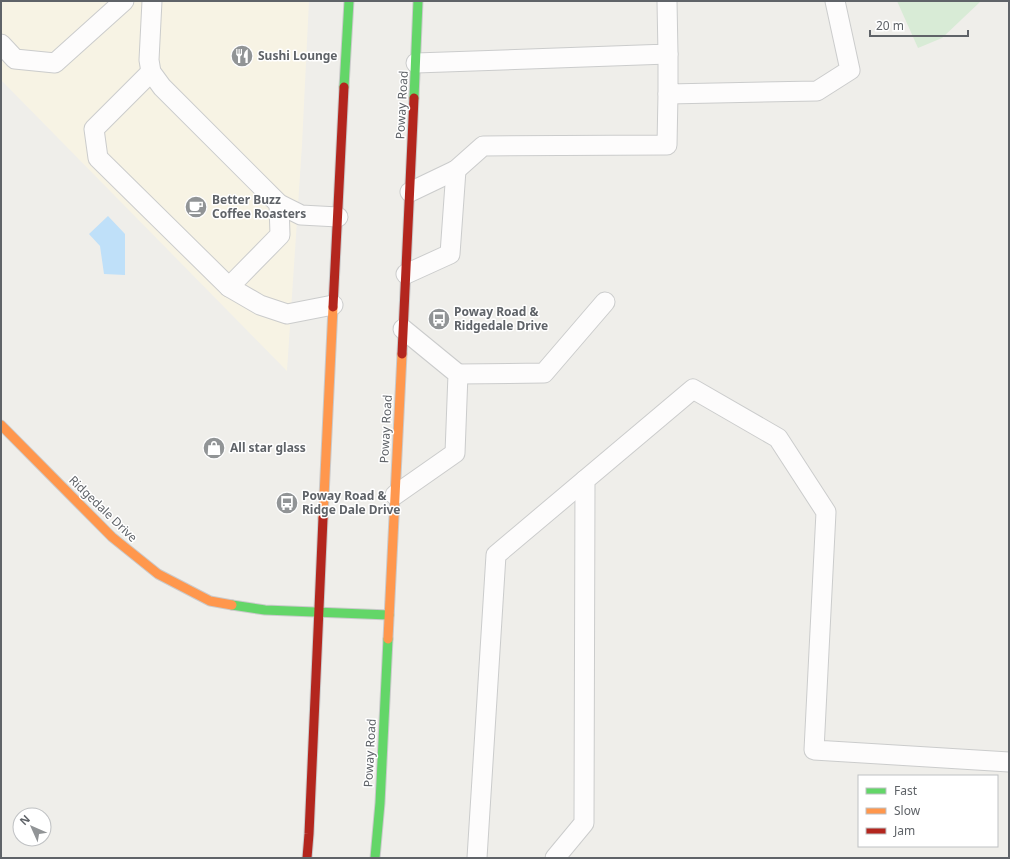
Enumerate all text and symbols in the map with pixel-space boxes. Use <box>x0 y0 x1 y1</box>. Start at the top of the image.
scale bar <box>870 12 968 38</box>
text: 20 m <box>876 17 904 34</box>
restaurant icon: Sushi Lounge <box>229 43 255 69</box>
place label: Sushi Lounge <box>258 47 338 64</box>
street label: Poway Road <box>391 70 412 140</box>
place label: Better Buzz Coffee Roasters <box>212 191 306 222</box>
cafe icon: Better Buzz Coffee Roasters <box>183 194 209 220</box>
place label: Poway Road & Ridgedale Drive <box>454 303 548 334</box>
bus stop icon: Poway Road & Ridgedale Drive <box>426 306 452 332</box>
street label: Poway Road <box>375 394 396 464</box>
shop icon: All star glass <box>201 435 227 461</box>
place label: All star glass <box>230 439 306 456</box>
street label: Ridgedale Drive <box>65 472 141 546</box>
place label: Poway Road & Ridge Dale Drive <box>302 487 401 518</box>
bus stop icon: Poway Road & Ridge Dale Drive <box>274 490 300 516</box>
street label: Poway Road <box>359 718 380 788</box>
legend <box>858 775 998 847</box>
text: Fast <box>894 782 918 799</box>
text: Slow <box>894 802 921 819</box>
north arrow <box>12 807 52 847</box>
text: N <box>16 811 33 828</box>
text: Jam <box>893 822 915 839</box>

